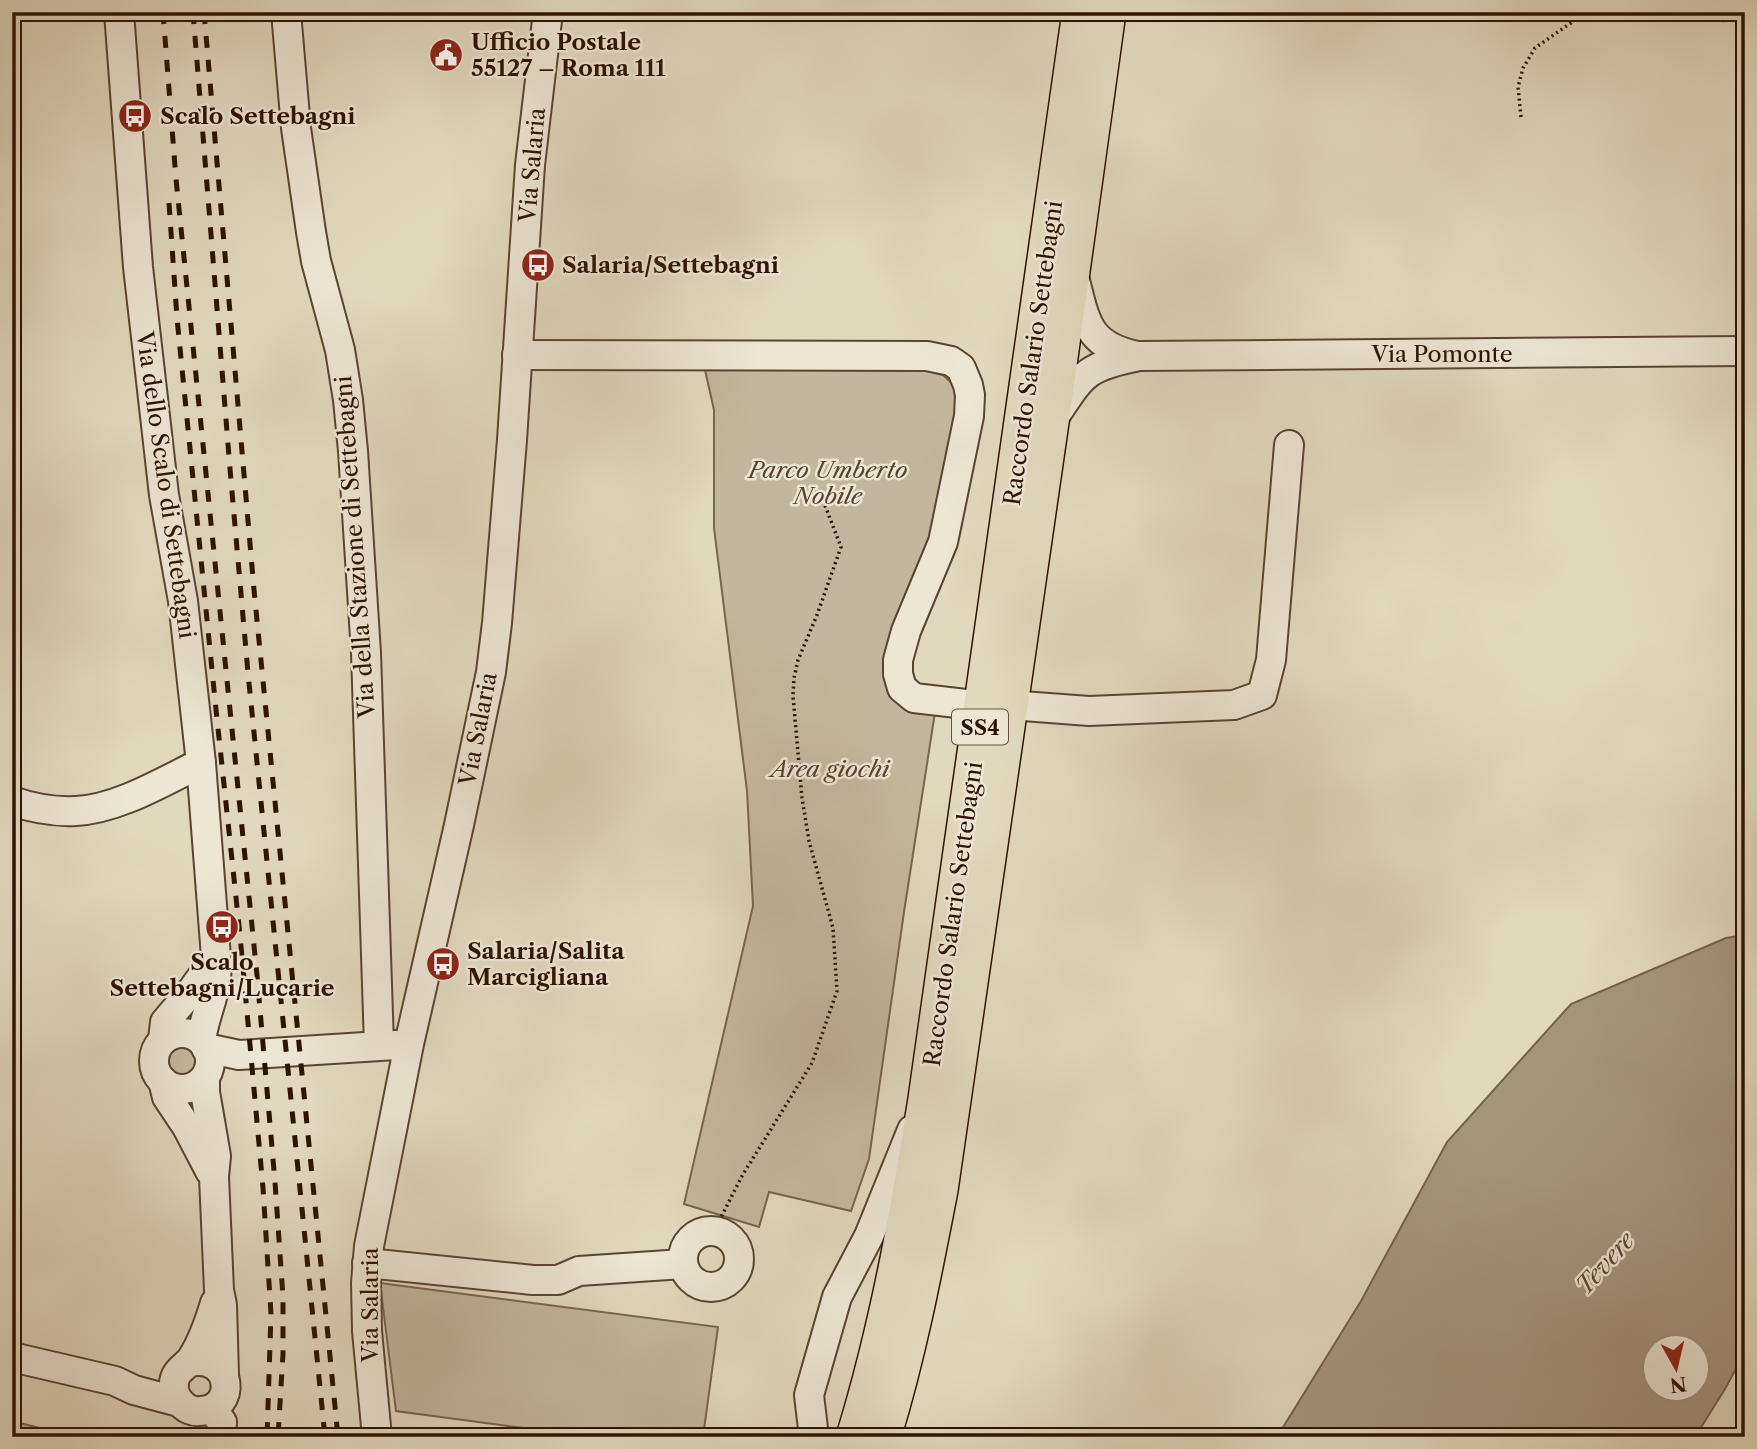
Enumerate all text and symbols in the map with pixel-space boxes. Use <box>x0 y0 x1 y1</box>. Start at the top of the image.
place label: Ufficio Postale 55127 – Roma 111 <box>471 28 666 82</box>
public building icon: Ufficio Postale 55127 – Roma 111 <box>427 36 465 74</box>
bus stop icon: Scalo Settebagni <box>116 97 154 135</box>
place label: Scalo Settebagni <box>160 102 355 130</box>
street label: Via Salaria <box>513 106 551 225</box>
street label: Raccordo Salario Settebagni <box>998 199 1068 507</box>
bus stop icon: Salaria/Settebagni <box>519 246 557 284</box>
place label: Salaria/Settebagni <box>562 251 779 279</box>
street label: Via dello Scalo di Settebagni <box>130 329 201 640</box>
street label: Via Pomonte <box>1370 340 1513 368</box>
street label: Via della Stazione di Settebagni <box>329 375 381 720</box>
park label: Parco Umberto Nobile <box>747 456 908 510</box>
street label: Via Salaria <box>453 669 503 789</box>
road number: SS4 <box>952 710 1008 744</box>
park label: Area giochi <box>768 755 891 783</box>
street label: Raccordo Salario Settebagni <box>918 760 988 1068</box>
bus stop icon: Scalo Settebagni/Lucarie <box>203 908 241 946</box>
place label: Salaria/Salita Marcigliana <box>467 937 625 991</box>
bus stop icon: Salaria/Salita Marcigliana <box>424 945 462 983</box>
place label: Scalo Settebagni/Lucarie <box>109 948 335 1002</box>
water label: Tevere <box>1570 1225 1641 1300</box>
street label: Via Salaria <box>356 1247 384 1364</box>
north arrow <box>1642 1334 1712 1404</box>
text: N <box>1669 1372 1688 1397</box>

